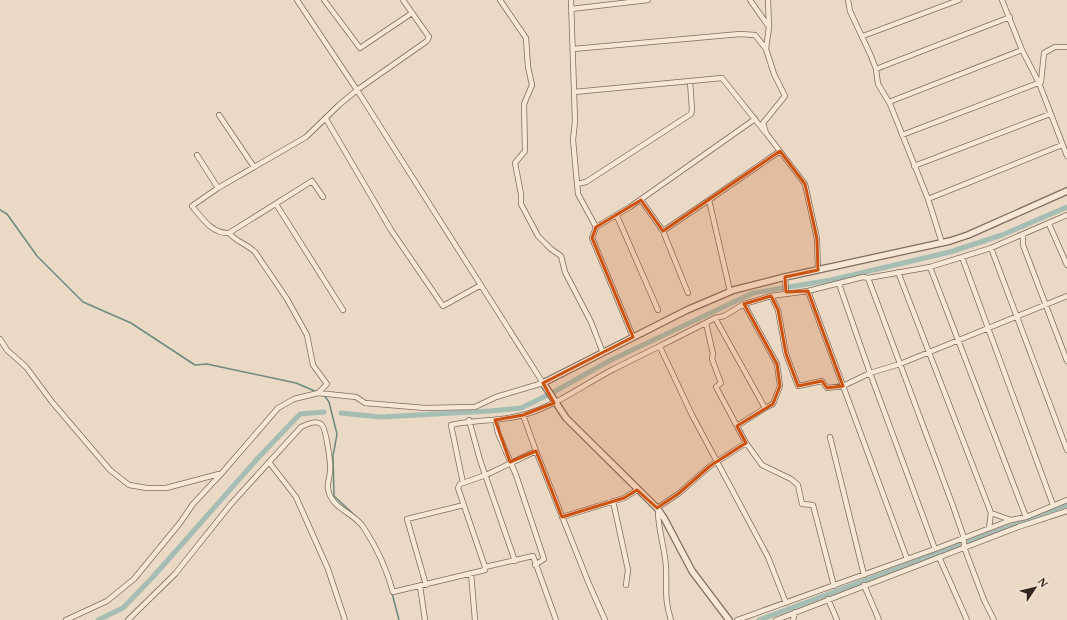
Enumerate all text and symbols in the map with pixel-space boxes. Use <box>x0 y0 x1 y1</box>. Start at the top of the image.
north arrow <box>1015 568 1055 608</box>
text: N <box>1033 574 1052 591</box>

